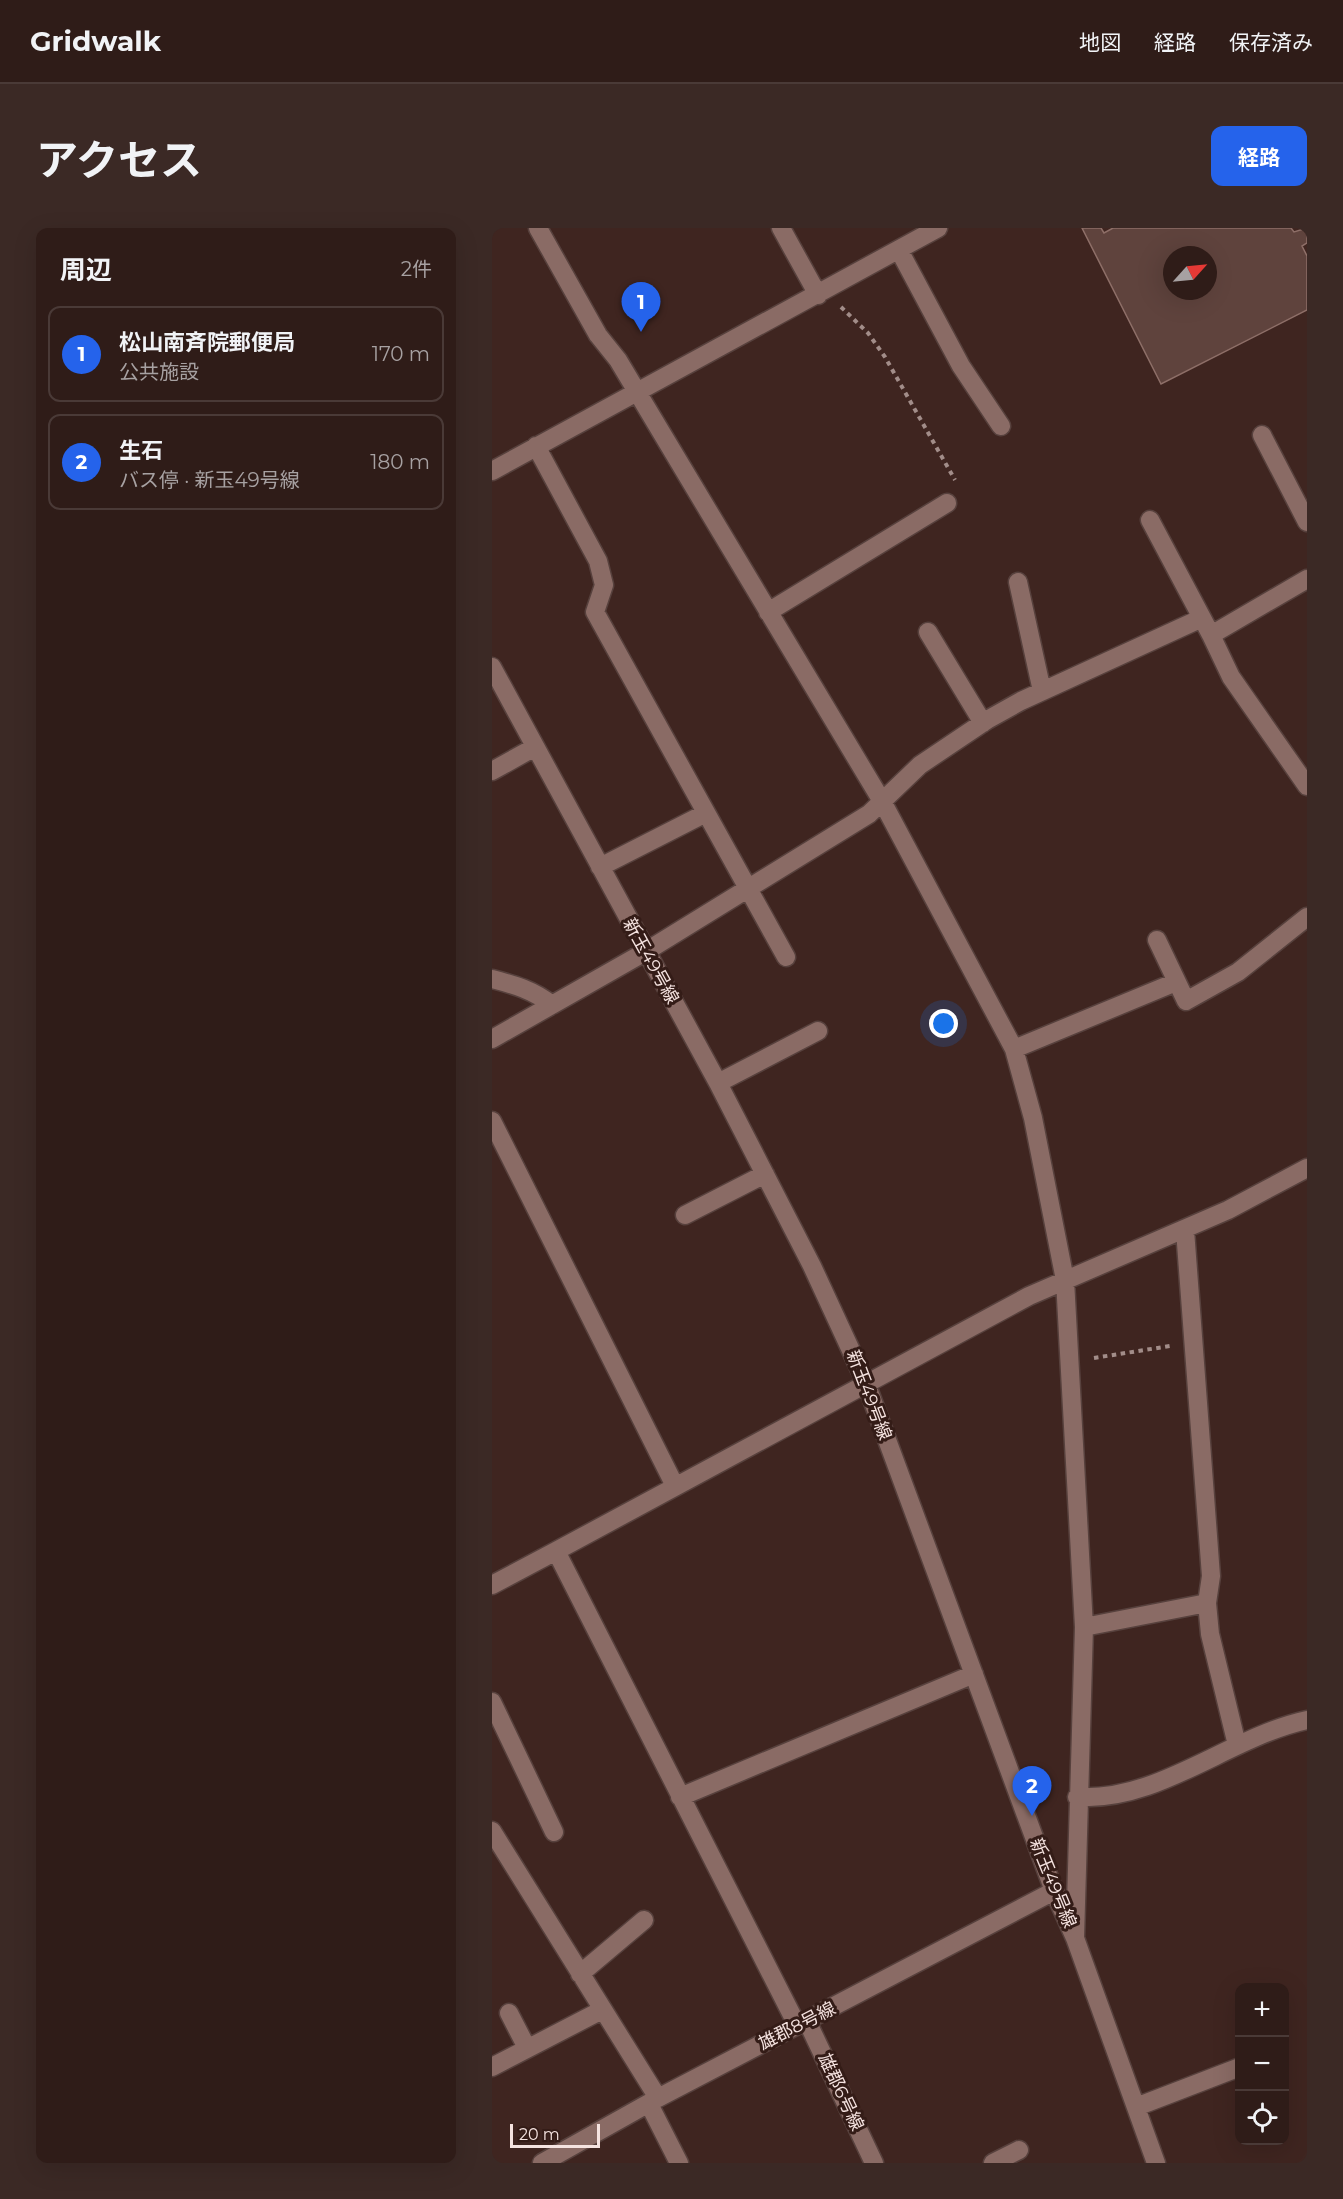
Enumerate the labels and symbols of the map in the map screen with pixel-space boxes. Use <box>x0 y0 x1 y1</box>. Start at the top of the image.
north arrow <box>1163 246 1217 300</box>
pin: 1 <box>622 282 660 332</box>
street label: 新玉49号線 <box>618 914 684 1008</box>
your location <box>929 1009 958 1038</box>
street label: 新玉49号線 <box>842 1347 896 1443</box>
pin: 2 <box>1012 1766 1052 1816</box>
street label: 新玉49号線 <box>1025 1835 1081 1931</box>
street label: 雄郡8号線 <box>755 1997 839 2055</box>
street label: 雄郡6号線 <box>813 2050 869 2134</box>
scale bar <box>510 2121 600 2148</box>

